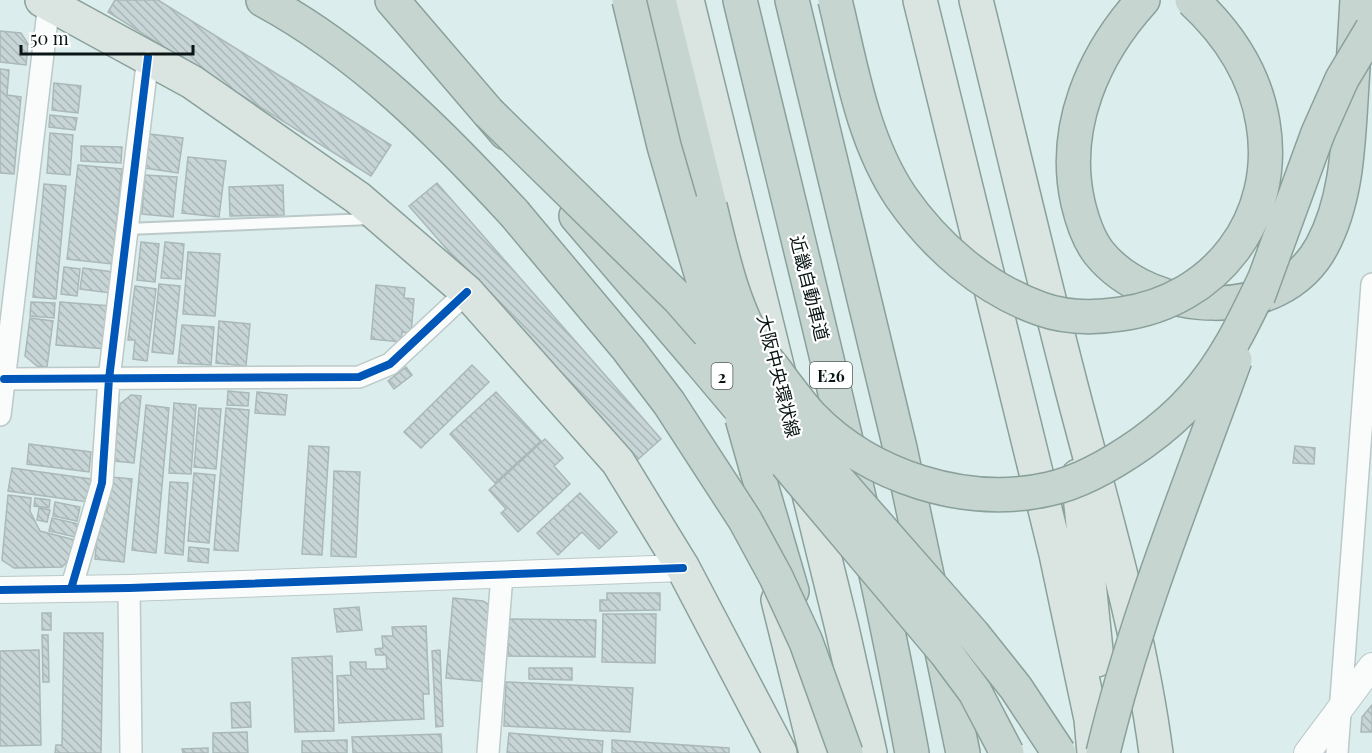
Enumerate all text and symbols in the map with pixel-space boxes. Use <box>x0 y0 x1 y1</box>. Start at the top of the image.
scale bar <box>21 18 194 56</box>
text: 50 m <box>30 26 69 50</box>
street label: 近畿自動車道 <box>785 233 835 343</box>
street label: 大阪中央環状線 <box>752 312 806 440</box>
road number: E26 <box>810 362 852 388</box>
road number: 2 <box>712 363 732 389</box>

